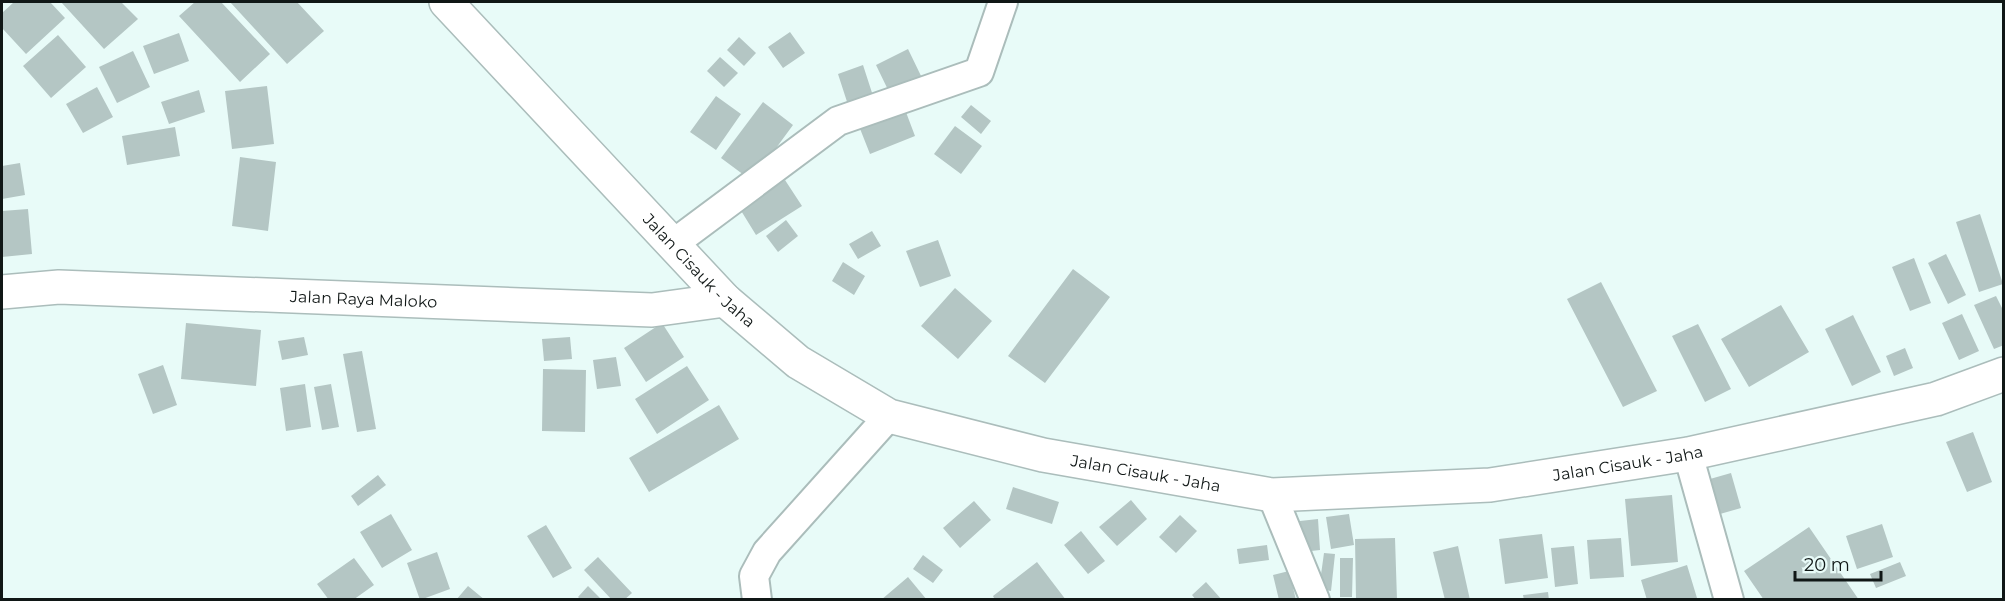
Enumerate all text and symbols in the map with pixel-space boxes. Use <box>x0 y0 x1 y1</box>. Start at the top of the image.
street label: Jalan Cisauk - Jaha <box>638 209 759 331</box>
street label: Jalan Raya Maloko <box>289 287 438 312</box>
street label: Jalan Cisauk - Jaha <box>1551 442 1705 485</box>
street label: Jalan Cisauk - Jaha <box>1068 451 1222 496</box>
scale bar <box>1795 544 1880 582</box>
text: 20 m <box>1804 554 1850 576</box>

